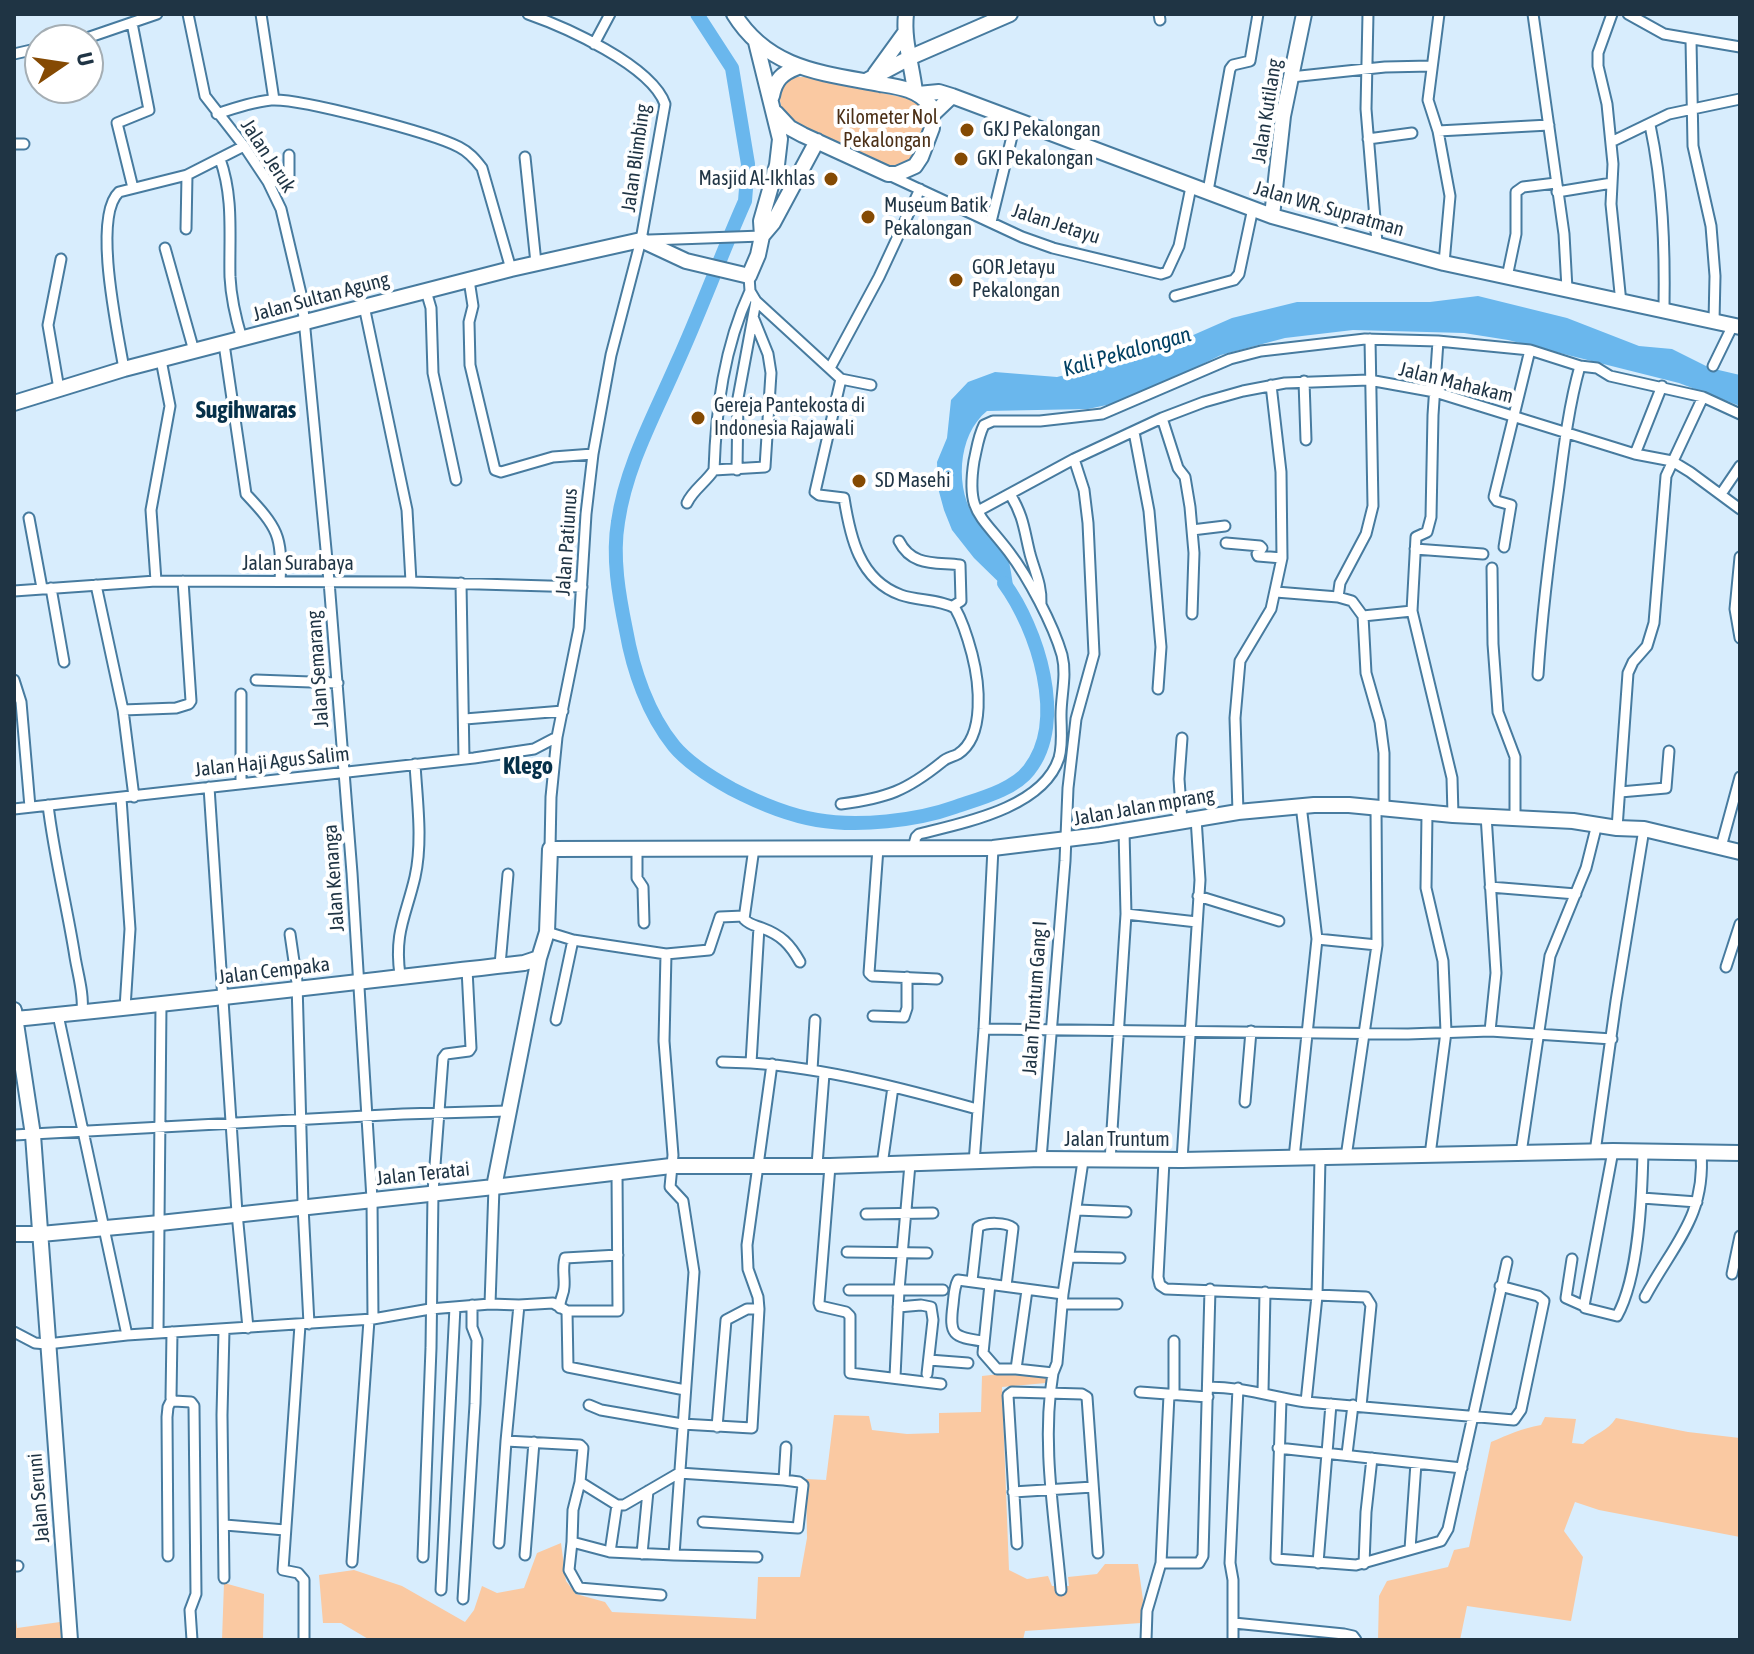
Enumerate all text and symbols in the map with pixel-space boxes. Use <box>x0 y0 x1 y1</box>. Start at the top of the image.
north arrow <box>24 24 104 104</box>
text: U <box>71 50 100 68</box>
street label: Jalan Kutilang <box>1247 57 1287 165</box>
street label: Jalan Blimbing <box>617 102 655 214</box>
park label: Kilometer Nol Pekalongan <box>836 106 938 153</box>
street label: Jalan Jeruk <box>235 115 301 197</box>
place label: GKJ Pekalongan <box>983 118 1101 142</box>
marker: GKJ Pekalongan <box>958 121 976 139</box>
place label: GKI Pekalongan <box>977 147 1093 171</box>
marker: GKI Pekalongan <box>952 150 970 168</box>
place label: Masjid Al-Ikhlas <box>698 167 815 191</box>
marker: Masjid Al-Ikhlas <box>822 170 840 188</box>
street label: Jalan WR. Supratman <box>1251 176 1407 242</box>
place label: Museum Batik Pekalongan <box>884 194 988 241</box>
street label: Jalan Jetayu <box>1009 198 1103 250</box>
marker: Museum Batik Pekalongan <box>859 208 877 226</box>
place label: GOR Jetayu Pekalongan <box>972 256 1060 303</box>
street label: Jalan Sultan Agung <box>250 267 392 327</box>
marker: GOR Jetayu Pekalongan <box>947 271 965 289</box>
water label: Kali Pekalongan <box>1060 321 1194 383</box>
street label: Jalan Mahakam <box>1396 357 1516 409</box>
place label: Gereja Pantekosta di Indonesia Rajawali <box>714 394 865 441</box>
district label: Sugihwaras <box>196 396 296 424</box>
marker: Gereja Pantekosta di Indonesia Rajawali <box>689 409 707 427</box>
place label: SD Masehi <box>875 469 950 493</box>
marker: SD Masehi <box>850 472 868 490</box>
street label: Jalan Patiunus <box>551 487 583 597</box>
street label: Jalan Surabaya <box>242 552 354 576</box>
street label: Jalan Semarang <box>302 610 334 728</box>
street label: Jalan Haji Agus Salim <box>193 742 351 782</box>
district label: Klego <box>503 752 553 780</box>
street label: Jalan Jalan mprang <box>1072 783 1216 831</box>
street label: Jalan Kenanga <box>318 824 350 932</box>
street label: Jalan Truntum Gang I <box>1018 920 1052 1076</box>
street label: Jalan Cempaka <box>217 952 331 990</box>
street label: Jalan Truntum <box>1064 1128 1170 1152</box>
street label: Jalan Teratai <box>375 1157 471 1191</box>
street label: Jalan Seruni <box>23 1452 55 1544</box>

